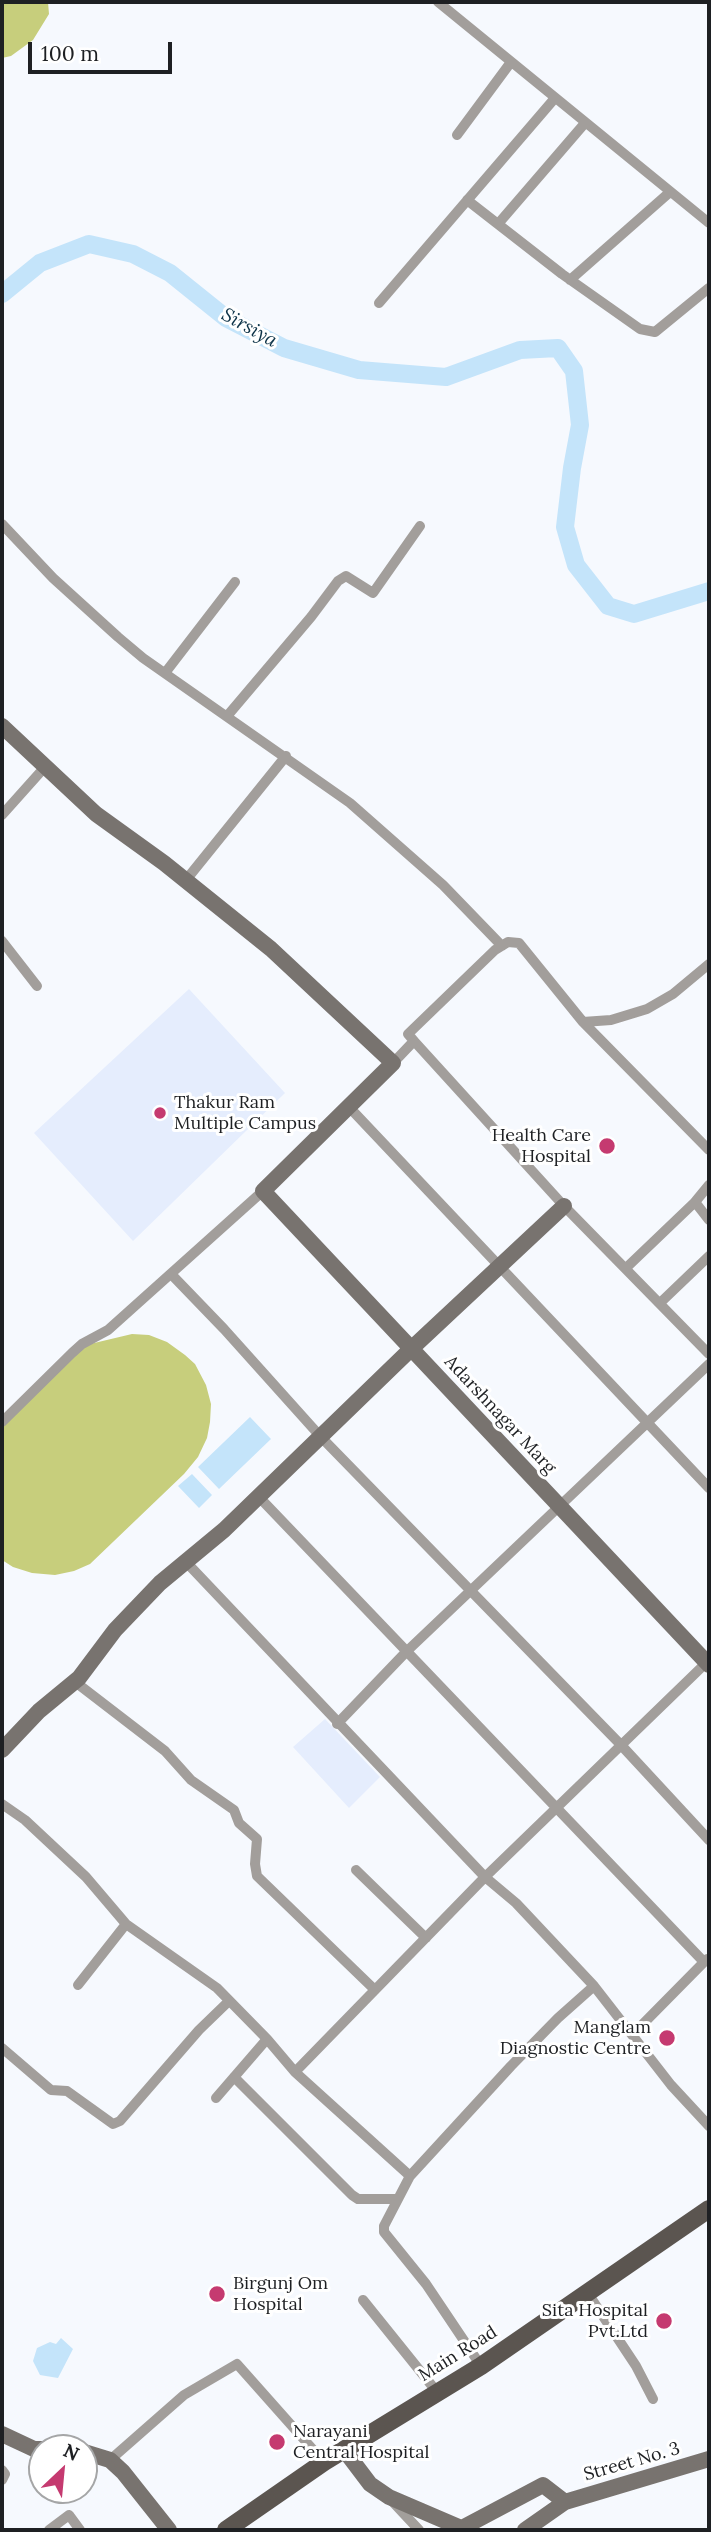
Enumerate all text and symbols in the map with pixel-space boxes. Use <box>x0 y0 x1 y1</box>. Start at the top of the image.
scale bar <box>32 28 175 72</box>
text: 100 m <box>41 40 99 67</box>
water label: Sirsiya <box>217 303 281 353</box>
place label: Thakur Ram Multiple Campus <box>174 1092 316 1134</box>
marker: Thakur Ram Multiple Campus <box>152 1105 168 1121</box>
place label: Health Care Hospital <box>492 1125 591 1168</box>
marker: Health Care Hospital <box>597 1136 617 1156</box>
street label: Adarshnagar Marg <box>440 1351 560 1479</box>
place label: Manglam Diagnostic Centre <box>500 2017 651 2060</box>
marker: Manglam Diagnostic Centre <box>657 2028 677 2048</box>
place label: Birgunj Om Hospital <box>233 2273 328 2316</box>
marker: Birgunj Om Hospital <box>207 2284 227 2304</box>
place label: Sita Hospital Pvt.Ltd <box>542 2300 648 2342</box>
marker: Sita Hospital Pvt.Ltd <box>654 2311 674 2331</box>
street label: Main Road <box>415 2321 501 2387</box>
place label: Narayani Central Hospital <box>293 2421 429 2464</box>
marker: Narayani Central Hospital <box>267 2432 287 2452</box>
north arrow <box>28 2434 98 2504</box>
text: N <box>59 2438 83 2466</box>
street label: Street No. 3 <box>581 2438 683 2486</box>

